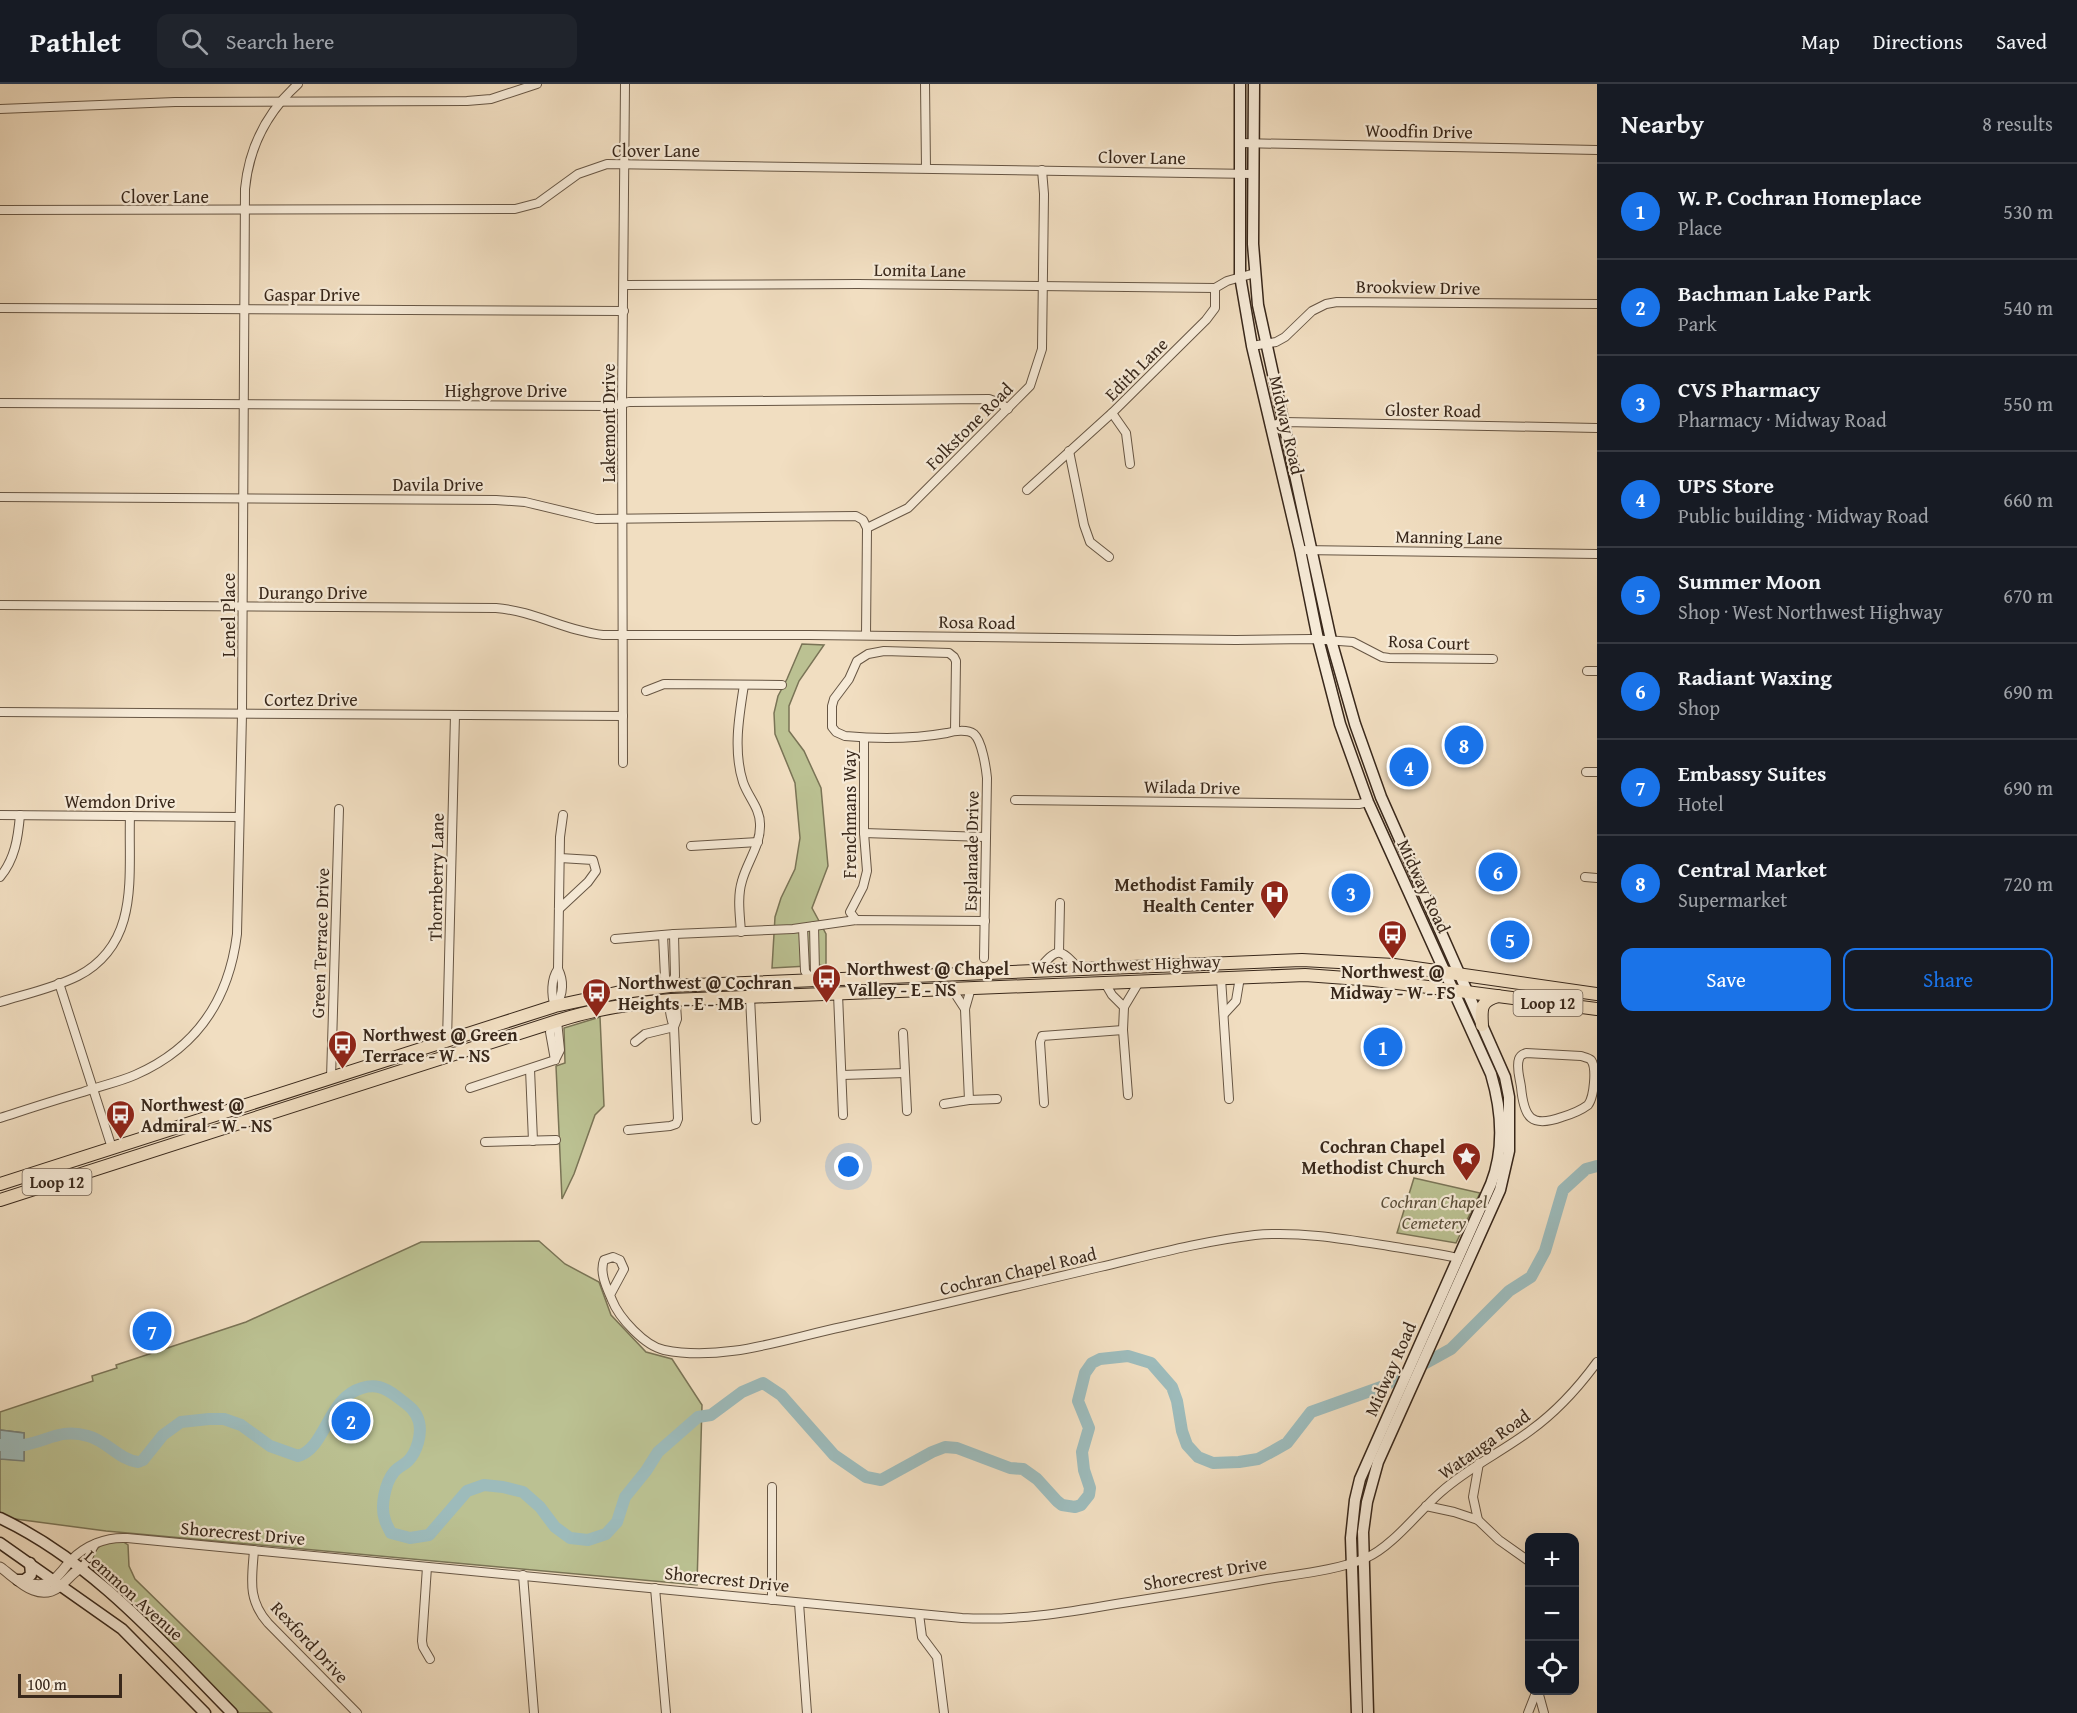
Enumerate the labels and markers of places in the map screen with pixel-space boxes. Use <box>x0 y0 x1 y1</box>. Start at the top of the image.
pin: 8 <box>1444 722 1484 768</box>
pin: 4 <box>1390 744 1428 790</box>
pin: 6 <box>1478 850 1518 894</box>
pin: 3 <box>1332 870 1370 916</box>
place label: Methodist Family Health Center <box>1115 871 1255 919</box>
hospital icon: Methodist Family Health Center <box>1259 878 1291 920</box>
bus stop icon: Northwest @ Midway - W - FS <box>1377 918 1409 960</box>
pin: 5 <box>1490 918 1530 962</box>
place label: Northwest @ Chapel Valley - E - NS <box>847 955 1010 1003</box>
place label: Northwest @ Midway - W - FS <box>1330 958 1456 1006</box>
bus stop icon: Northwest @ Chapel Valley - E - NS <box>810 962 842 1004</box>
place label: Northwest @ Cochran Heights - E - MB <box>618 969 792 1017</box>
bus stop icon: Northwest @ Cochran Heights - E - MB <box>581 976 613 1018</box>
place label: Northwest @ Green Terrace - W - NS <box>363 1021 518 1069</box>
pin: 1 <box>1364 1024 1402 1070</box>
bus stop icon: Northwest @ Green Terrace - W - NS <box>326 1028 358 1070</box>
place label: Northwest @ Admiral - W - NS <box>141 1091 272 1139</box>
bus stop icon: Northwest @ Admiral - W - NS <box>104 1098 136 1140</box>
place label: Cochran Chapel Methodist Church <box>1301 1133 1445 1181</box>
place icon: Cochran Chapel Methodist Church <box>1450 1140 1482 1182</box>
pin: 7 <box>132 1308 172 1354</box>
pin: 2 <box>332 1398 370 1444</box>

